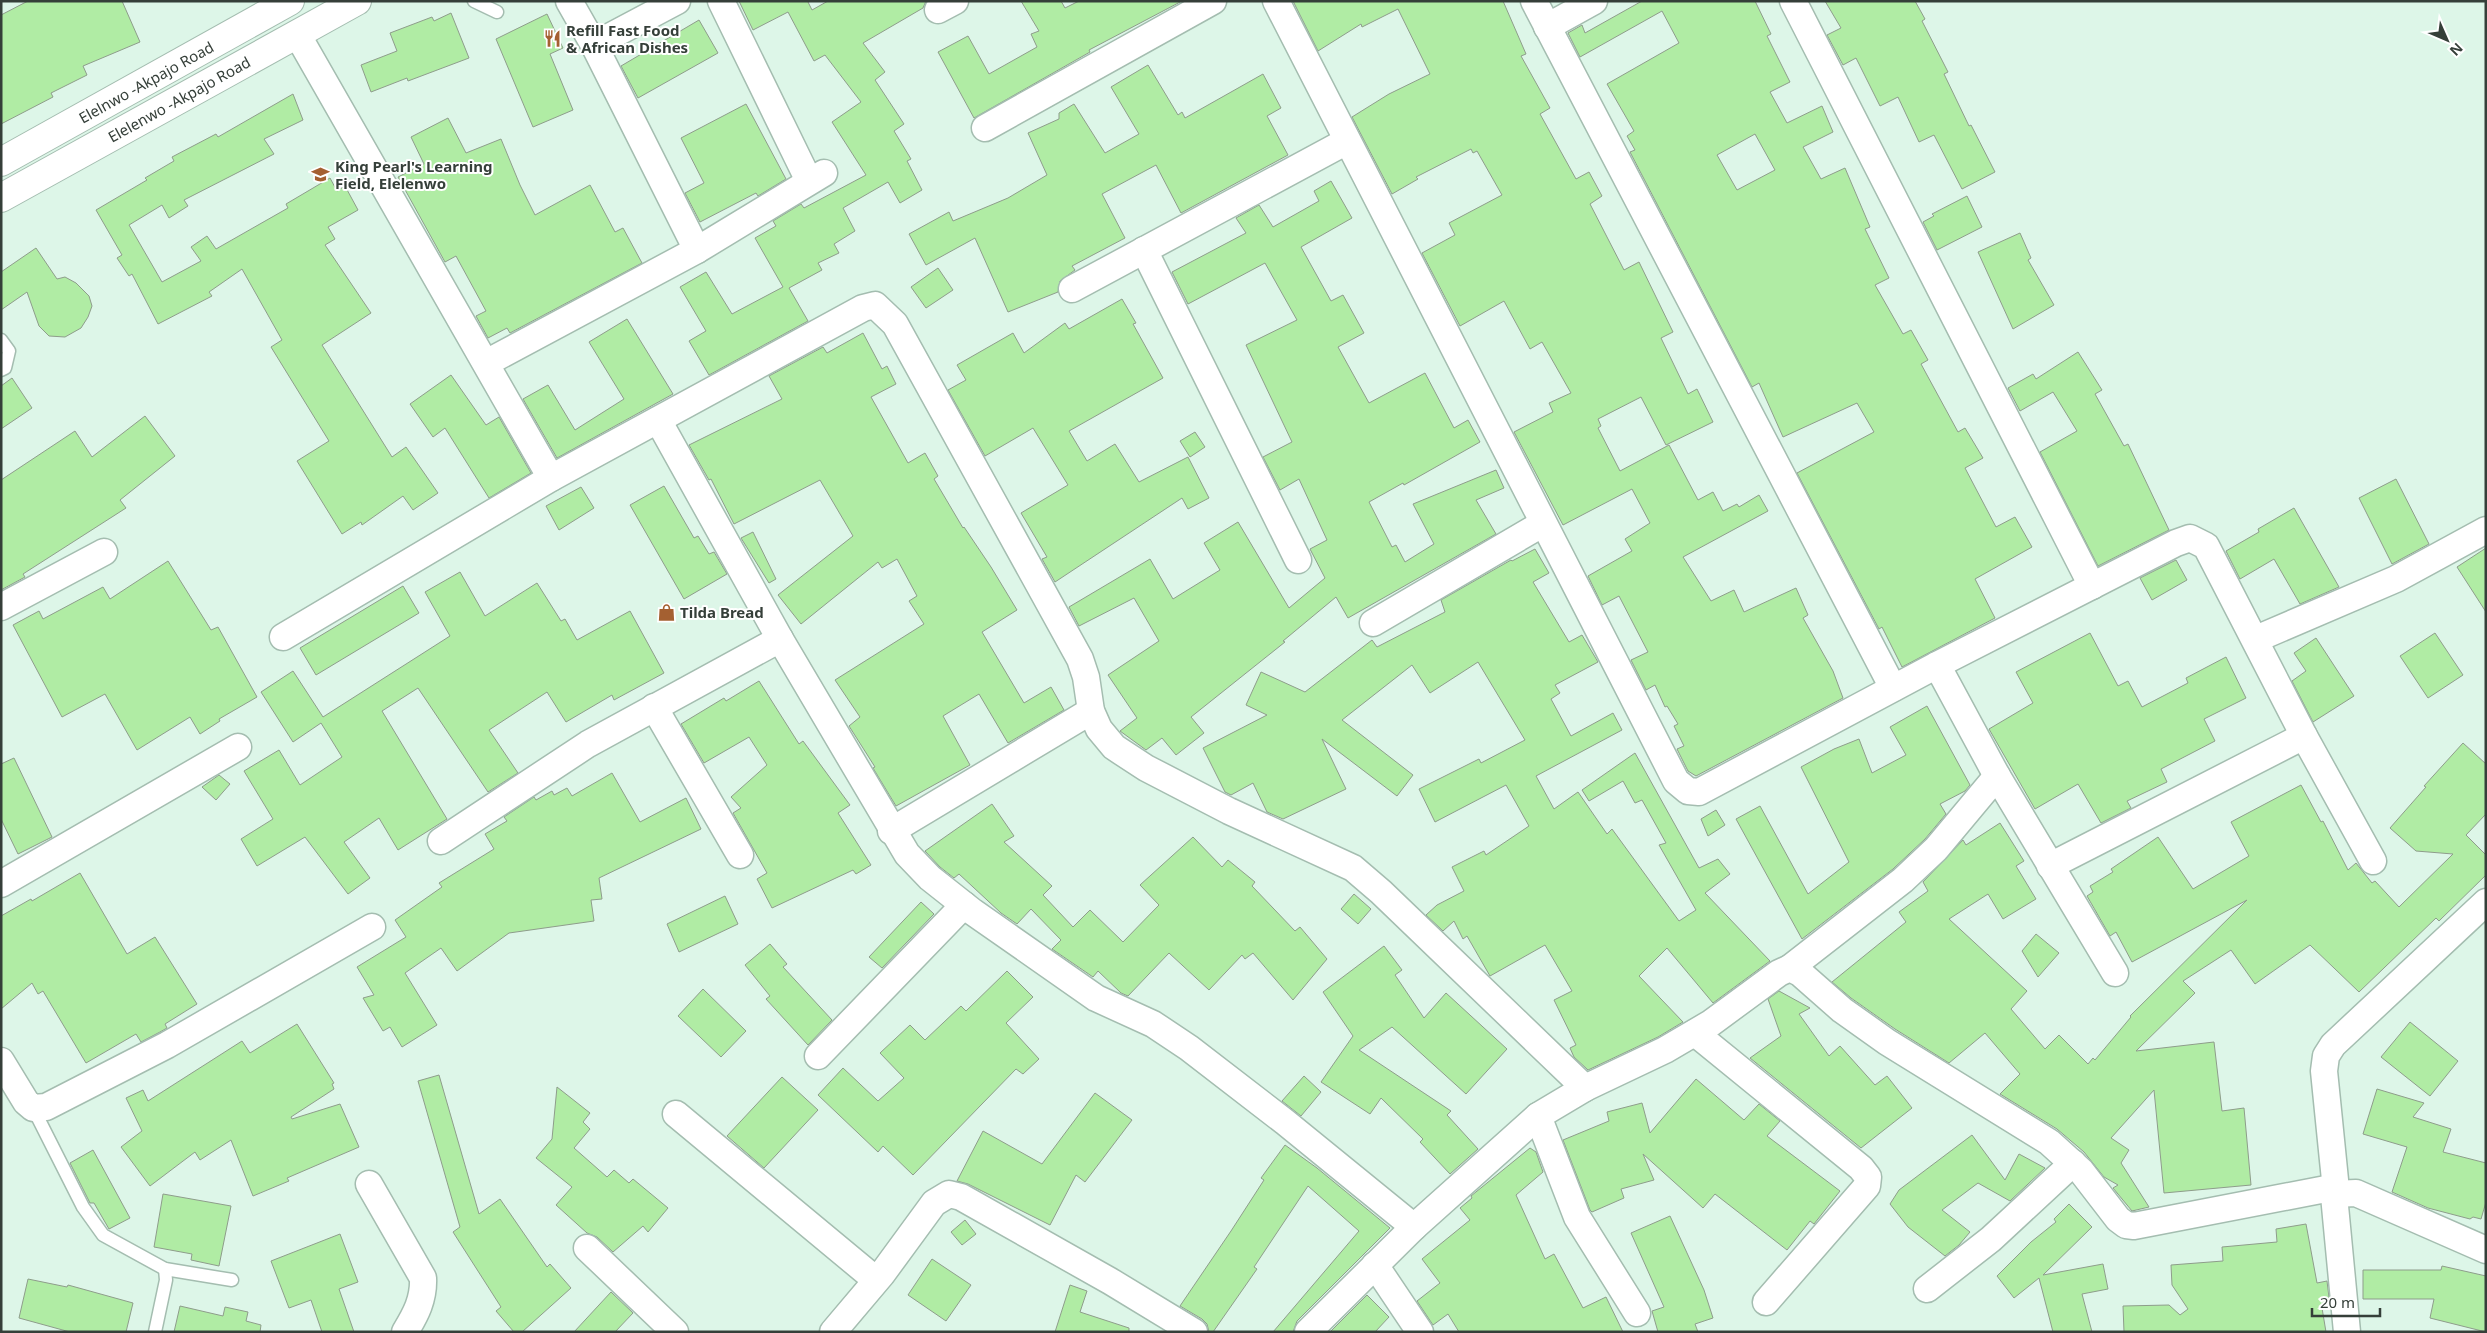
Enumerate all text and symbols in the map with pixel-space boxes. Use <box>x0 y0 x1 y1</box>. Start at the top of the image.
north arrow <box>2422 15 2472 65</box>
place label: Refill Fast Food & African Dishes <box>566 20 688 57</box>
restaurant icon: Refill Fast Food & African Dishes <box>542 29 562 49</box>
street label: Elelnwo -Akpajo Road <box>75 37 217 127</box>
text: N <box>2446 39 2467 60</box>
street label: Elelenwo -Akpajo Road <box>104 51 254 147</box>
place label: King Pearl's Learning Field, Elelenwo <box>335 156 492 193</box>
school or university icon: King Pearl's Learning Field, Elelenwo <box>311 165 331 185</box>
shop icon: Tilda Bread <box>656 602 676 622</box>
place label: Tilda Bread <box>680 602 764 622</box>
scale bar <box>2312 1286 2380 1318</box>
text: 20 m <box>2320 1292 2355 1312</box>

